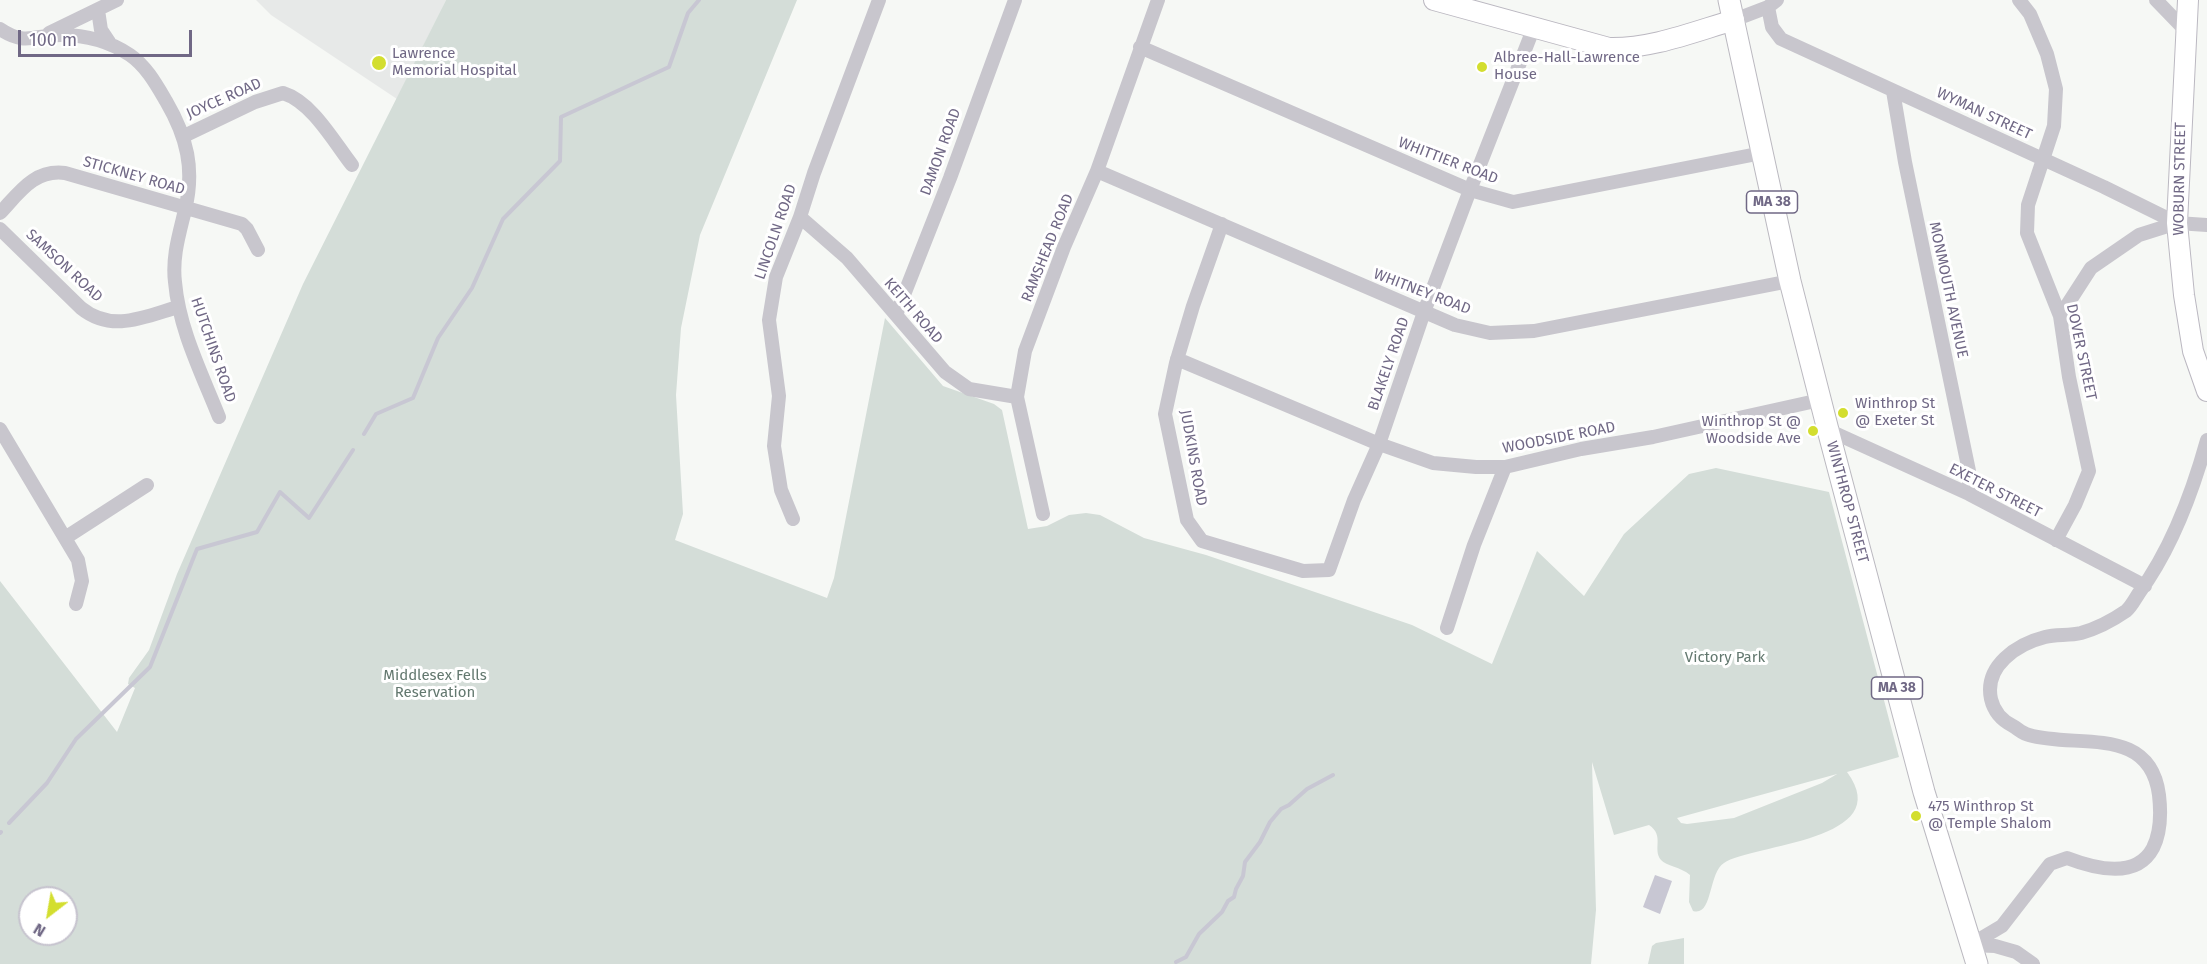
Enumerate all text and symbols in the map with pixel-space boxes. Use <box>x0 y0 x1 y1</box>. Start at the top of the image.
scale bar <box>21 18 195 56</box>
text: 100 m <box>29 29 77 51</box>
place label: Lawrence Memorial Hospital <box>392 45 517 80</box>
place label: Albree-Hall-Lawrence House <box>1494 49 1640 84</box>
marker: Lawrence Memorial Hospital <box>370 54 388 72</box>
marker: Albree-Hall-Lawrence House <box>1475 60 1489 74</box>
street label: JOYCE ROAD <box>184 74 264 124</box>
street label: WYMAN STREET <box>1933 84 2035 144</box>
street label: DAMON ROAD <box>917 106 965 198</box>
street label: WOBURN STREET <box>2170 122 2190 236</box>
street label: WHITTIER ROAD <box>1396 134 1500 188</box>
street label: STICKNEY ROAD <box>81 153 187 199</box>
street label: LINCOLN ROAD <box>751 182 801 282</box>
street label: RAMSHEAD ROAD <box>1018 191 1078 305</box>
road number: MA 38 <box>1746 191 1798 213</box>
street label: MONMOUTH AVENUE <box>1925 220 1971 360</box>
street label: SAMSON ROAD <box>22 226 106 306</box>
street label: WHITNEY ROAD <box>1371 265 1473 319</box>
street label: KEITH ROAD <box>880 275 946 347</box>
street label: HUTCHINS ROAD <box>187 295 239 405</box>
street label: DOVER STREET <box>2062 302 2100 402</box>
street label: BLAKELY ROAD <box>1365 315 1413 413</box>
place label: Winthrop St @ Exeter St <box>1855 395 1935 430</box>
marker: Winthrop St @ Exeter St <box>1836 406 1850 420</box>
street label: JUDKINS ROAD <box>1176 409 1210 507</box>
place label: Winthrop St @ Woodside Ave <box>1702 413 1801 448</box>
street label: WOODSIDE ROAD <box>1501 418 1617 458</box>
marker: Winthrop St @ Woodside Ave <box>1806 424 1820 438</box>
street label: WINTHROP STREET <box>1822 439 1872 565</box>
street label: EXETER STREET <box>1946 460 2044 522</box>
park label: Victory Park <box>1685 649 1765 667</box>
park label: Middlesex Fells Reservation <box>383 667 487 702</box>
road number: MA 38 <box>1872 677 1922 699</box>
place label: 475 Winthrop St @ Temple Shalom <box>1928 798 2052 833</box>
marker: 475 Winthrop St @ Temple Shalom <box>1909 809 1923 823</box>
north arrow <box>18 886 78 946</box>
text: N <box>30 919 49 941</box>

